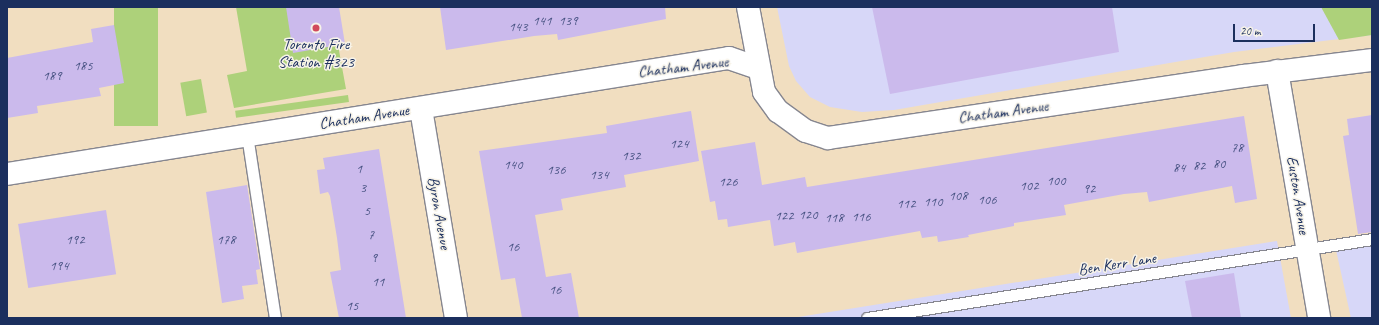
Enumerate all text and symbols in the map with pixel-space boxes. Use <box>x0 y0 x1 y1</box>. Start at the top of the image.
house number: 141 <box>533 13 551 29</box>
house number: 139 <box>559 13 577 29</box>
scale bar <box>1235 16 1317 42</box>
house number: 143 <box>509 19 527 35</box>
marker: Toronto Fire Station #323 <box>311 23 321 33</box>
text: 20 m <box>1240 23 1260 39</box>
place label: Toronto Fire Station #323 <box>278 34 354 72</box>
street label: Chatham Avenue <box>637 52 729 82</box>
house number: 185 <box>74 58 92 74</box>
house number: 189 <box>43 68 61 84</box>
street label: Chatham Avenue <box>957 96 1049 128</box>
street label: Chatham Avenue <box>318 100 410 134</box>
house number: 124 <box>670 136 688 152</box>
house number: 78 <box>1231 140 1243 156</box>
house number: 132 <box>622 148 640 164</box>
street label: Euston Avenue <box>1282 155 1314 235</box>
house number: 80 <box>1213 156 1225 172</box>
house number: 140 <box>504 157 522 173</box>
house number: 82 <box>1193 158 1205 174</box>
house number: 84 <box>1173 160 1185 176</box>
house number: 1 <box>356 161 362 177</box>
house number: 136 <box>547 162 565 178</box>
house number: 134 <box>590 167 608 183</box>
house number: 100 <box>1047 173 1065 189</box>
house number: 126 <box>719 174 737 190</box>
street label: Byron Avenue <box>423 175 455 251</box>
house number: 102 <box>1020 178 1038 194</box>
house number: 3 <box>360 180 366 196</box>
house number: 92 <box>1083 181 1095 197</box>
house number: 108 <box>949 188 967 204</box>
house number: 106 <box>978 192 996 208</box>
house number: 110 <box>924 194 942 210</box>
house number: 112 <box>897 196 915 212</box>
house number: 5 <box>364 203 370 219</box>
house number: 120 <box>799 207 817 223</box>
house number: 122 <box>775 208 793 224</box>
house number: 116 <box>852 209 870 225</box>
house number: 118 <box>825 210 843 226</box>
house number: 7 <box>368 227 374 243</box>
house number: 192 <box>66 232 84 248</box>
house number: 178 <box>217 232 235 248</box>
house number: 16 <box>507 239 519 255</box>
street label: Ben Kerr Lane <box>1077 248 1157 280</box>
house number: 9 <box>371 250 377 266</box>
house number: 194 <box>50 258 68 274</box>
house number: 11 <box>372 274 384 290</box>
house number: 16 <box>549 282 561 298</box>
house number: 15 <box>346 298 358 314</box>

